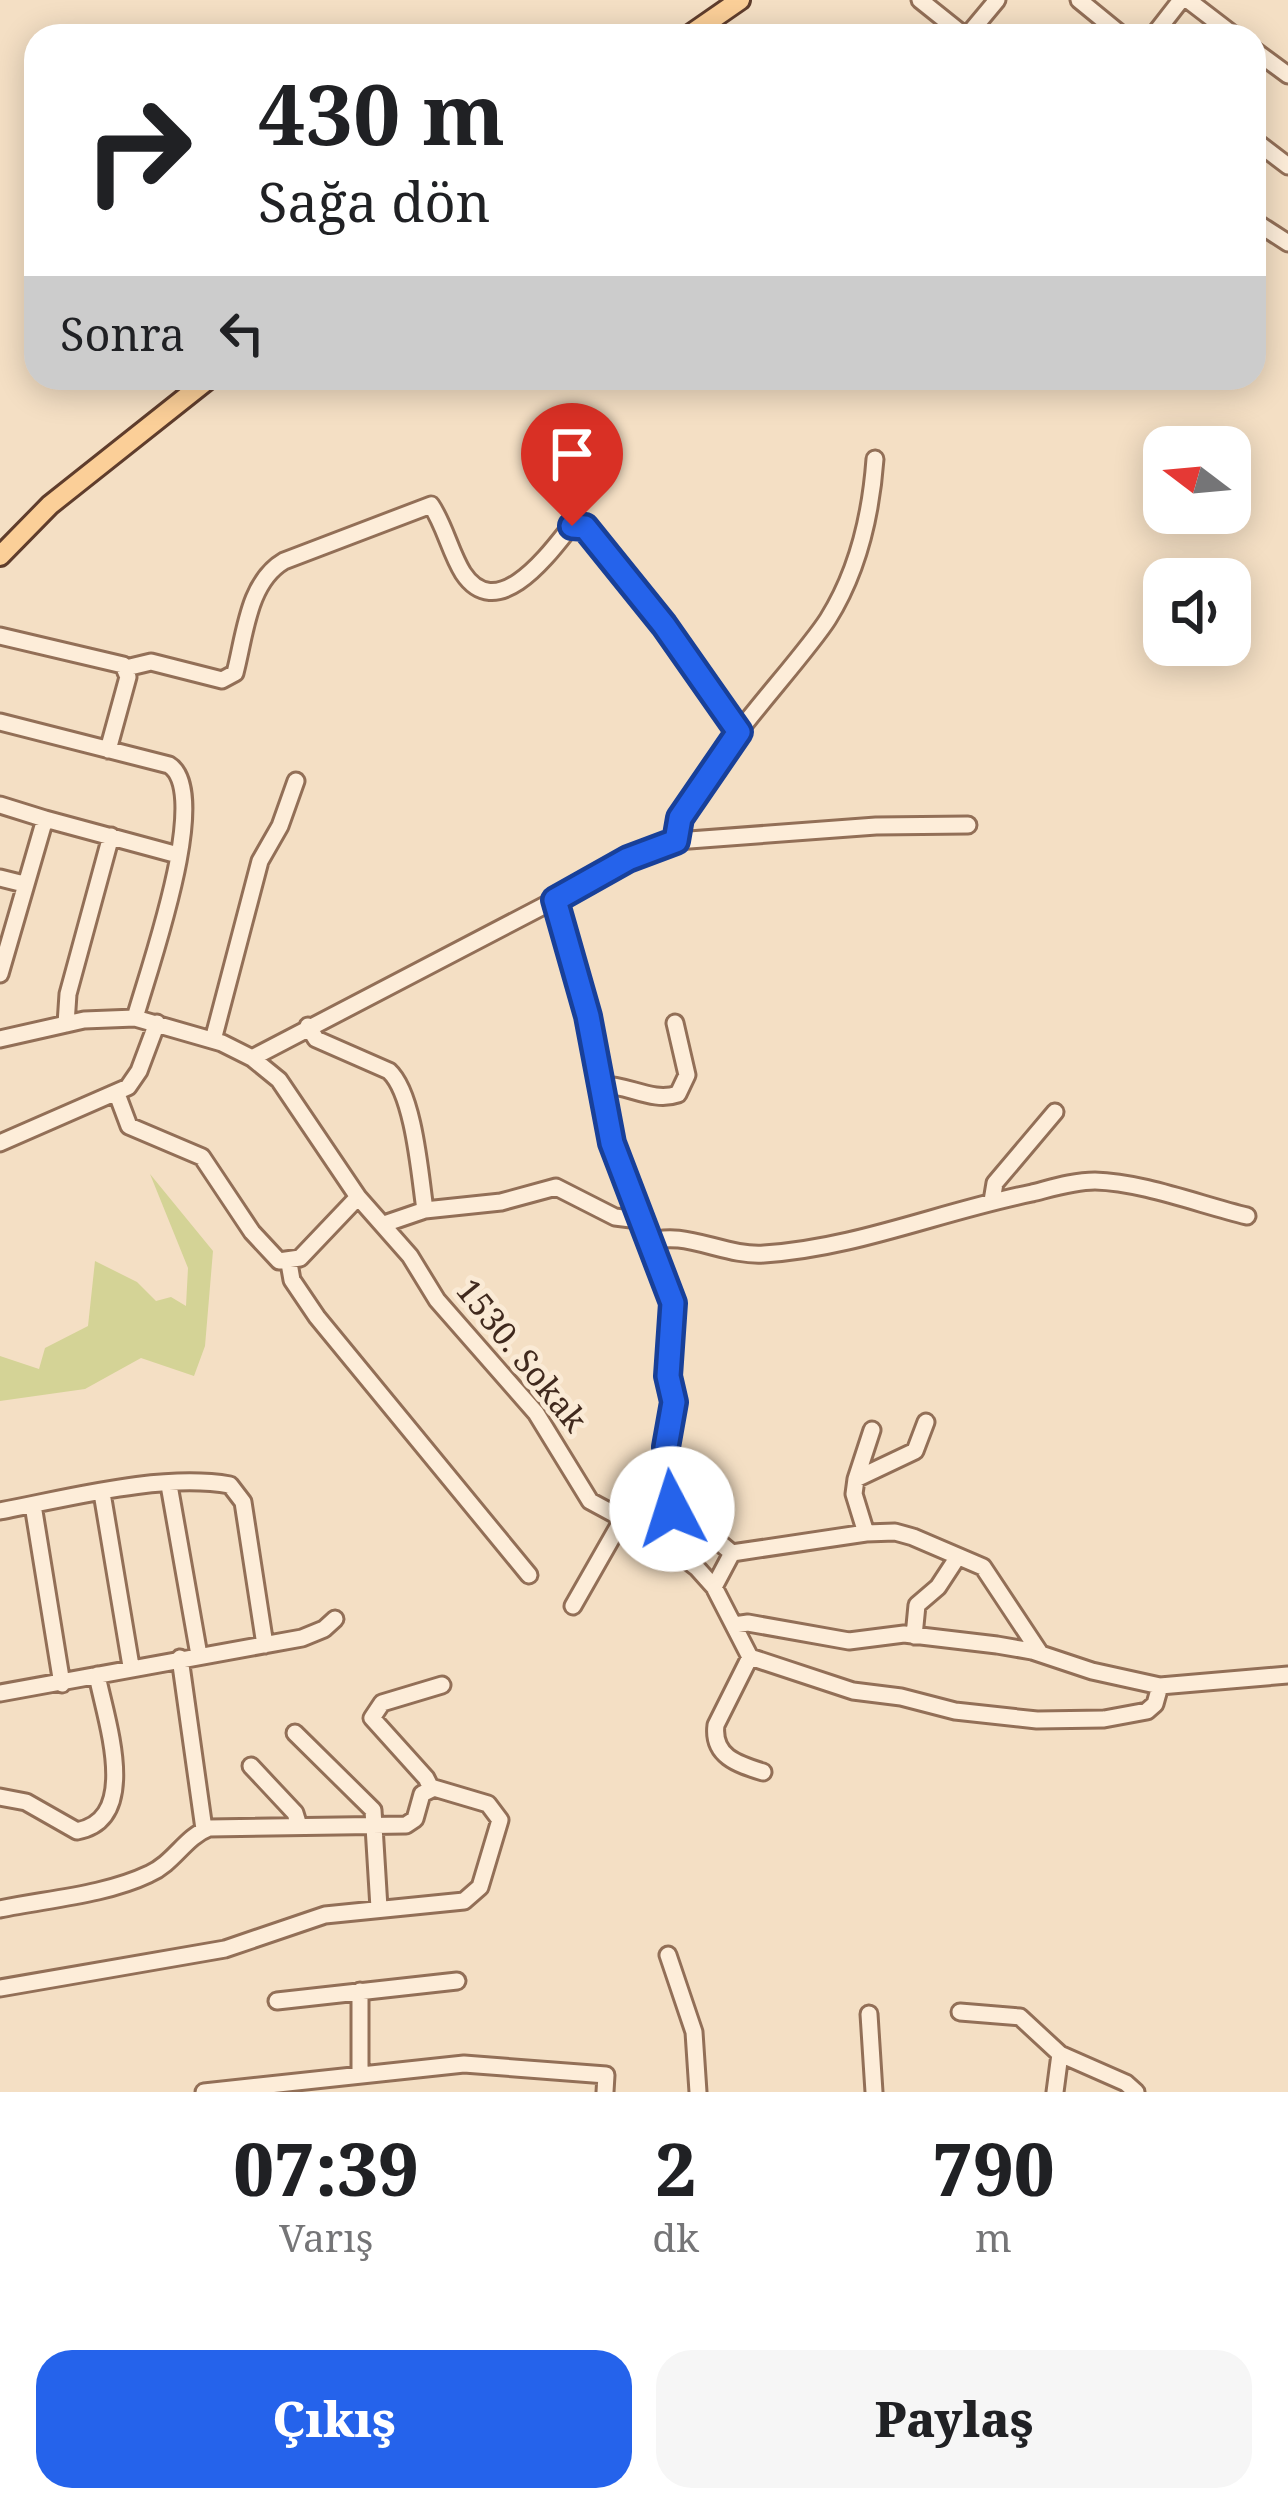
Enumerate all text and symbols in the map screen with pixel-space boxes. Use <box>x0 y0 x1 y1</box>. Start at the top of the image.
text: 430 m <box>258 55 505 170</box>
icon: right <box>60 72 216 228</box>
text: Sağa dön <box>258 164 490 238</box>
icon: left <box>209 300 275 366</box>
text: Sonra <box>60 303 185 364</box>
pin <box>521 403 623 526</box>
icon: arrive <box>539 421 605 487</box>
north arrow <box>1143 426 1251 534</box>
map controls <box>1143 426 1251 666</box>
button: sound <box>1143 558 1251 666</box>
street label: 1530. Sokak <box>447 1269 598 1441</box>
position arrow <box>609 1446 735 1572</box>
text: 07:39 <box>233 2119 419 2217</box>
text: 2 <box>655 2119 696 2217</box>
text: 790 <box>932 2119 1055 2217</box>
text: Varış <box>279 2210 373 2263</box>
text: dk <box>652 2210 699 2263</box>
text: m <box>975 2210 1012 2263</box>
button: Çıkış <box>36 2350 632 2488</box>
button: Paylaş <box>656 2350 1252 2488</box>

